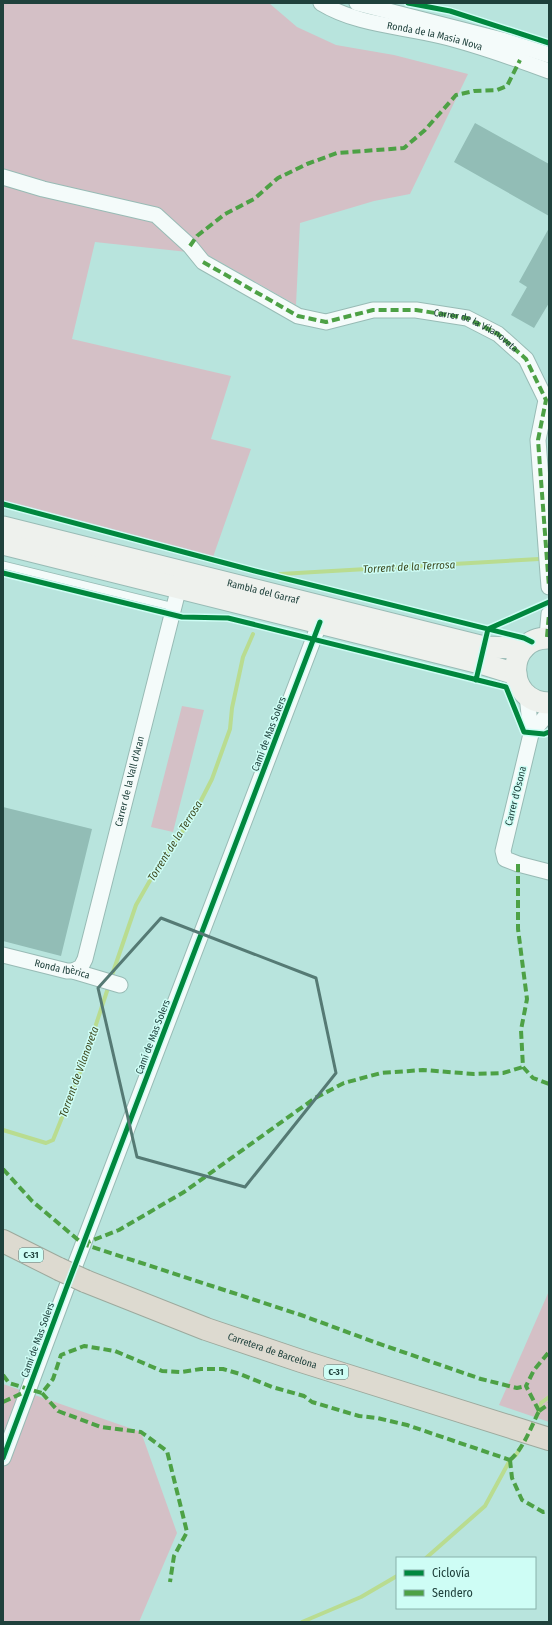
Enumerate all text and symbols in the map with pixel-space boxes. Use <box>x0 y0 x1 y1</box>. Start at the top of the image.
street label: Ronda de la Masia Nova <box>386 20 484 53</box>
street label: Carrer de la Vilanoveta <box>433 307 520 355</box>
water label: Torrent de la Terrosa <box>363 558 456 576</box>
street label: Rambla del Garraf <box>226 577 301 607</box>
street label: Camí de Mas Solers <box>248 695 289 773</box>
street label: Carrer de la Vall d'Aran <box>113 735 147 828</box>
street label: Carrer d'Osona <box>503 765 529 827</box>
water label: Torrent de la Terrosa <box>145 798 205 884</box>
street label: Ronda Ibèrica <box>33 957 91 982</box>
street label: Camí de Mas Solers <box>132 998 173 1076</box>
water label: Torrent de Vilanoveta <box>57 1025 102 1119</box>
road number: C-31 <box>19 1248 43 1262</box>
street label: Camí de Mas Solers <box>18 1300 57 1379</box>
street label: Carretera de Barcelona <box>226 1331 318 1372</box>
road number: C-31 <box>324 1365 348 1379</box>
legend <box>396 1557 536 1609</box>
text: Ciclovía <box>432 1566 470 1580</box>
text: Sendero <box>432 1586 473 1600</box>

